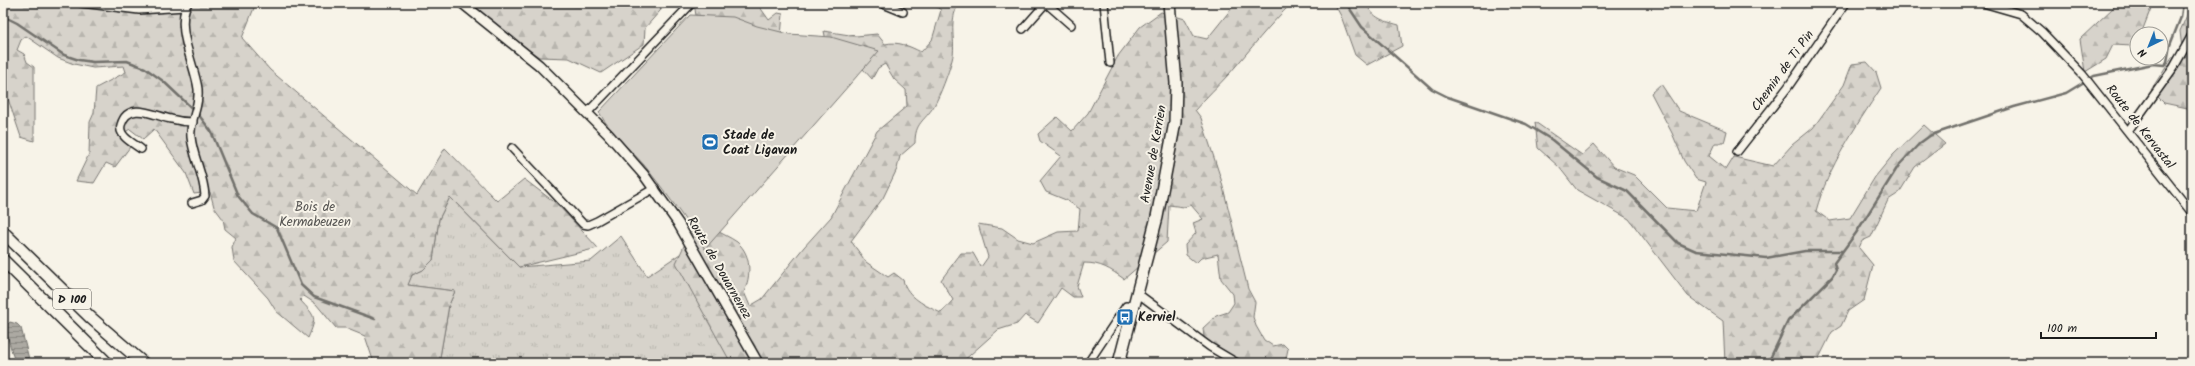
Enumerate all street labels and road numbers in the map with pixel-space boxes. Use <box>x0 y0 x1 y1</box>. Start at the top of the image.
street label: Chemin de Ti Pin <box>1746 26 1820 116</box>
street label: Route de Kervastal <box>2100 80 2180 174</box>
street label: Avenue de Kerrien <box>1135 103 1173 205</box>
street label: Route de Douarnenez <box>681 213 757 324</box>
road number: D 100 <box>53 289 91 309</box>

